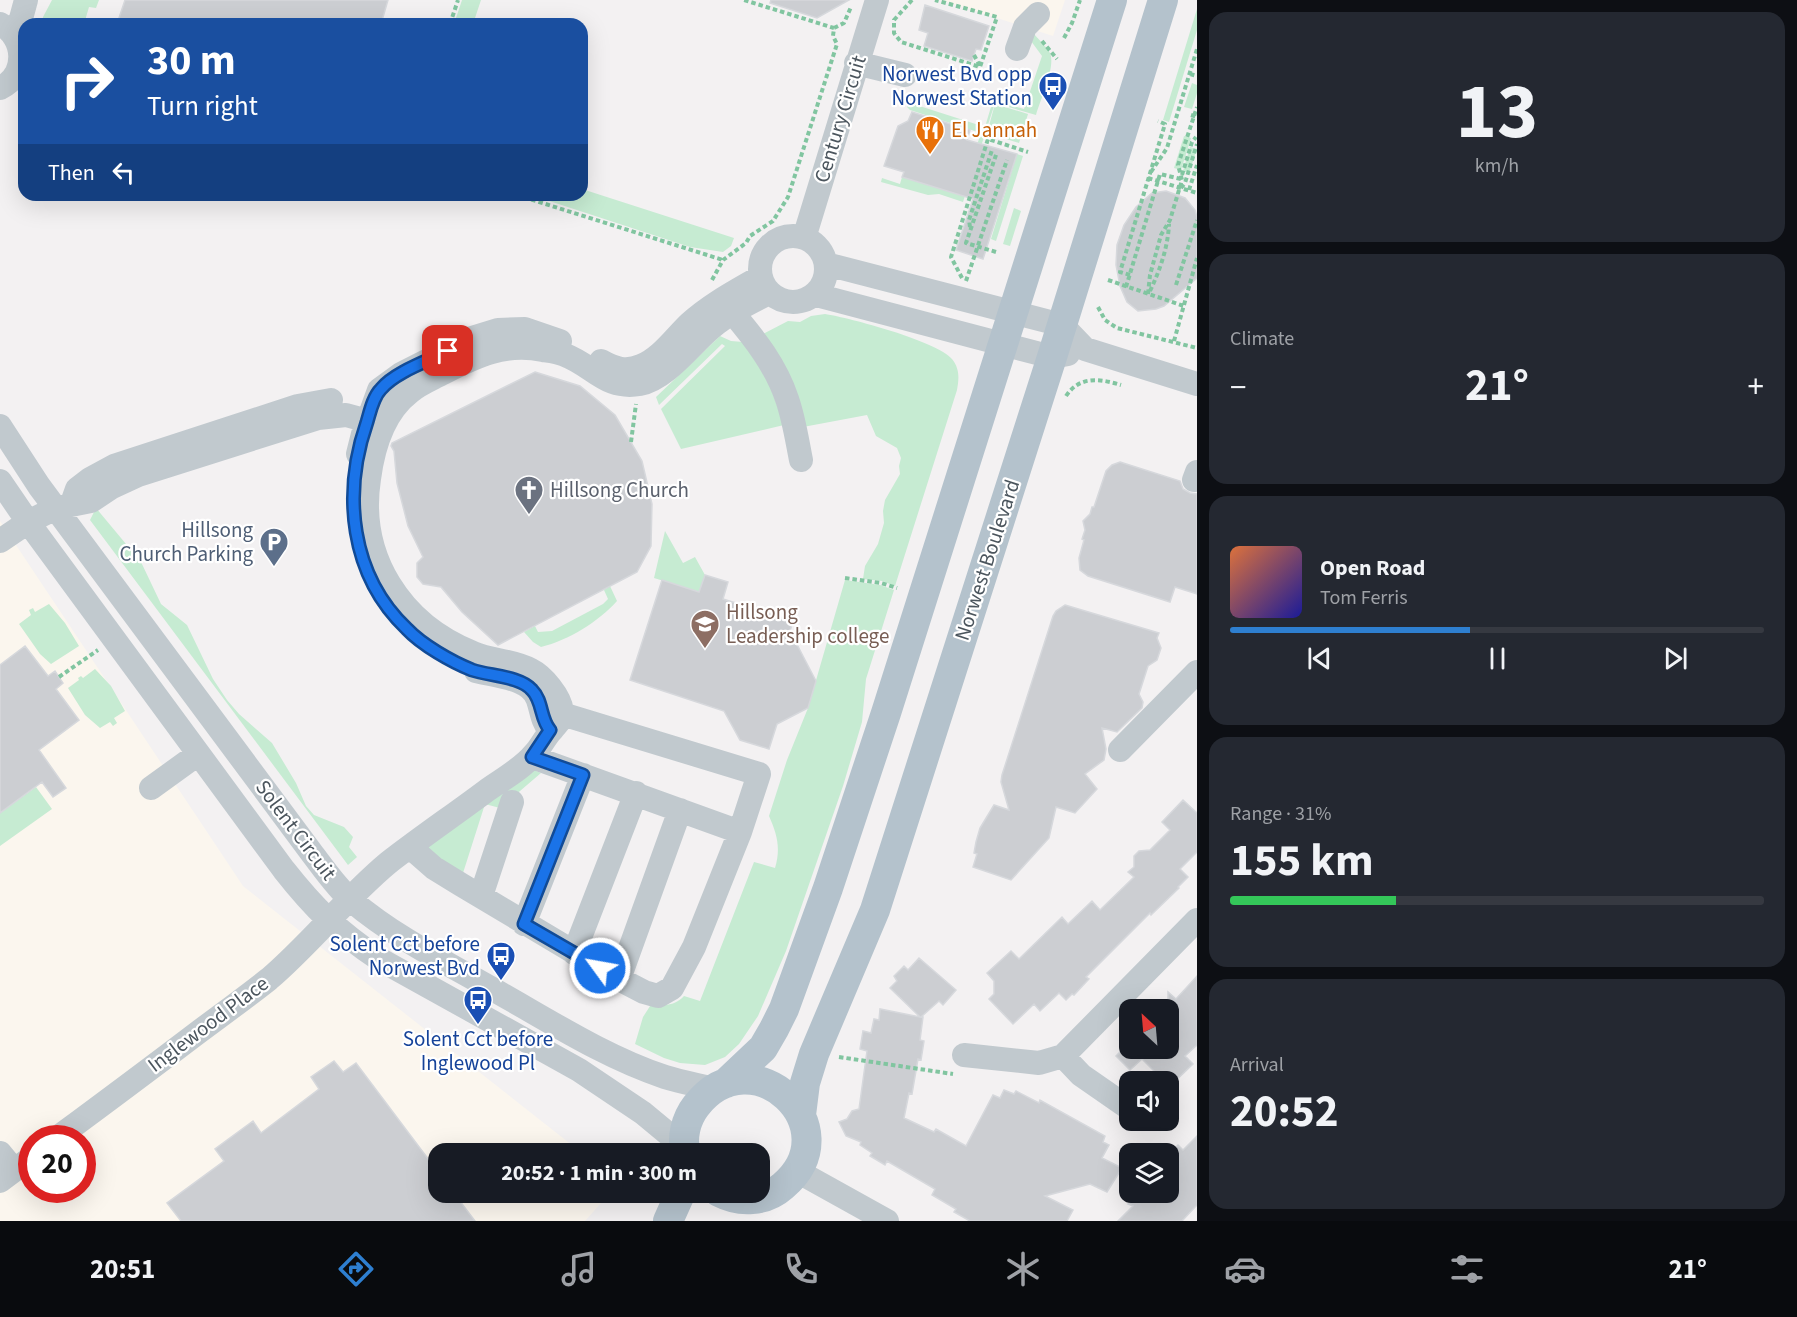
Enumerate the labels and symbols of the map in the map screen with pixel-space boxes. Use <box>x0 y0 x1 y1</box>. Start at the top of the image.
street label: Century Circuit <box>806 52 874 186</box>
place label: Norwest Bvd opp Norwest Station <box>882 59 1032 113</box>
bus stop icon: Norwest Bvd opp Norwest Station <box>1037 70 1069 112</box>
restaurant icon: El Jannah <box>914 114 946 156</box>
place label: El Jannah <box>951 115 1037 145</box>
pin <box>422 325 473 376</box>
church icon: Hillsong Church <box>513 474 545 516</box>
place label: Hillsong Church <box>550 475 689 505</box>
street label: Norwest Boulevard <box>947 476 1027 644</box>
place label: Hillsong Church Parking <box>119 515 253 569</box>
parking icon: Hillsong Church Parking <box>258 526 290 568</box>
place label: Hillsong Leadership college <box>726 597 889 651</box>
school or university icon: Hillsong Leadership college <box>689 608 721 650</box>
street label: Solent Circuit <box>248 774 344 886</box>
place label: Solent Cct before Norwest Bvd <box>329 929 480 983</box>
position arrow <box>568 936 632 1000</box>
bus stop icon: Solent Cct before Norwest Bvd <box>485 940 517 982</box>
street label: Inglewood Place <box>141 969 275 1079</box>
bus stop icon: Solent Cct before Inglewood Pl <box>462 984 494 1026</box>
north arrow <box>1119 999 1179 1059</box>
place label: Solent Cct before Inglewood Pl <box>403 1024 553 1078</box>
speed limit sign: 20 <box>18 1125 96 1203</box>

